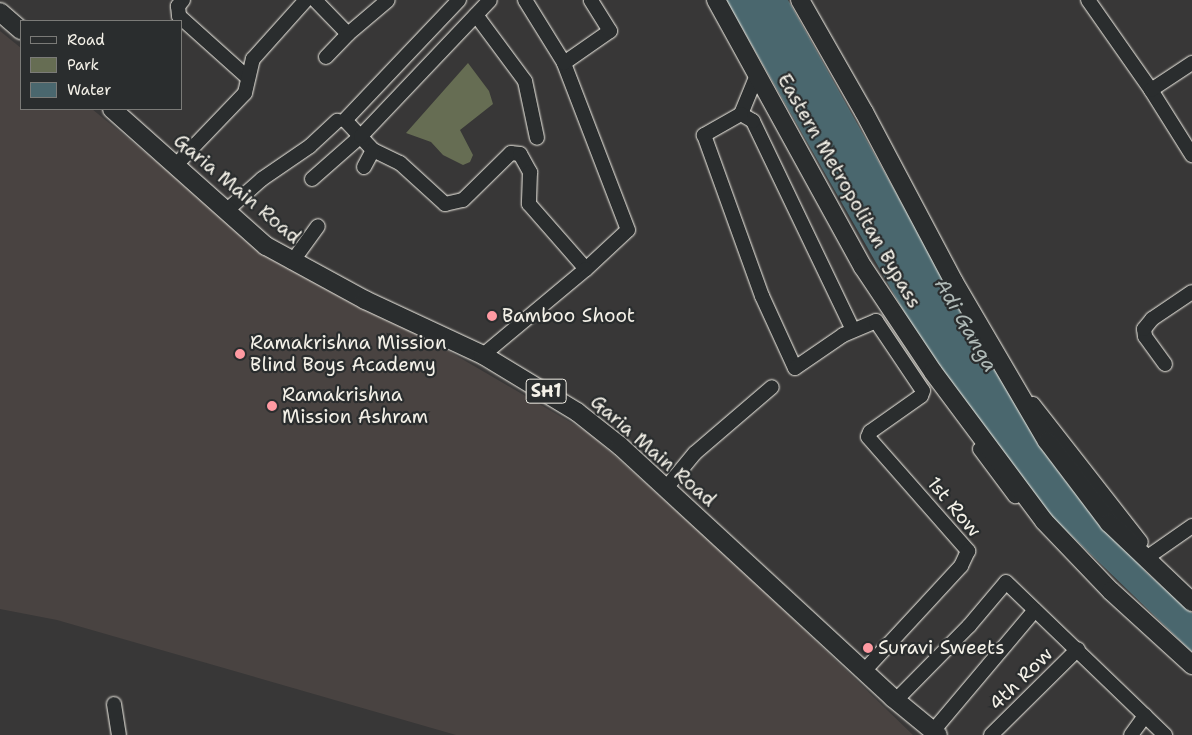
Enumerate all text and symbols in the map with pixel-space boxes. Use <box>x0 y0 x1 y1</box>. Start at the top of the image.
legend <box>20 20 182 110</box>
text: Road <box>67 30 105 50</box>
text: Park <box>67 55 99 75</box>
street label: Eastern Metropolitan Bypass <box>772 70 926 312</box>
text: Water <box>67 80 111 100</box>
street label: Garia Main Road <box>169 129 305 249</box>
water label: Adi Ganga <box>930 274 1002 376</box>
place label: Bamboo Shoot <box>502 305 635 327</box>
marker: Bamboo Shoot <box>486 310 498 322</box>
place label: Ramakrishna Mission Blind Boys Academy <box>250 332 447 376</box>
marker: Ramakrishna Mission Blind Boys Academy <box>234 348 246 360</box>
road number: SH1 <box>525 376 567 406</box>
place label: Ramakrishna Mission Ashram <box>282 384 428 428</box>
street label: Garia Main Road <box>586 390 720 512</box>
marker: Ramakrishna Mission Ashram <box>266 400 278 412</box>
street label: 1st Row <box>922 472 986 542</box>
place label: Suravi Sweets <box>878 637 1005 659</box>
marker: Suravi Sweets <box>862 642 874 654</box>
street label: 4th Row <box>985 643 1057 715</box>

